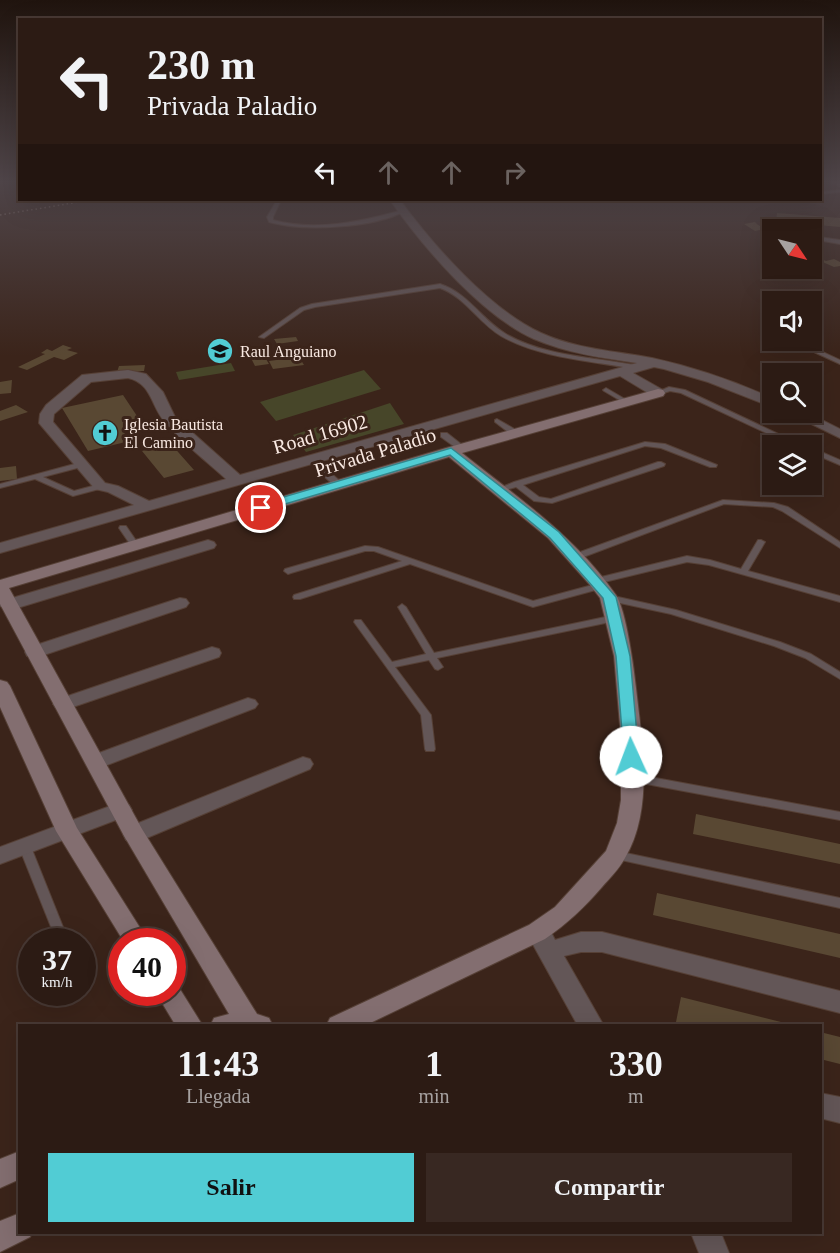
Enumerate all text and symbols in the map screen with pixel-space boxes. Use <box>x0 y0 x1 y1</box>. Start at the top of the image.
icon: left <box>48 42 126 120</box>
text: 230 m <box>147 42 256 88</box>
text: Privada Paladio <box>147 91 317 121</box>
icon: left <box>309 156 342 189</box>
icon: ahead <box>372 156 405 189</box>
icon: ahead <box>435 156 468 189</box>
icon: right <box>498 156 531 189</box>
north arrow <box>762 219 822 279</box>
map controls <box>762 219 822 495</box>
button: sound <box>762 291 822 351</box>
school or university icon: Raul Anguiano <box>205 336 235 366</box>
place label: Raul Anguiano <box>240 343 336 361</box>
button: search <box>762 363 822 423</box>
street label: Road 16902 <box>270 410 370 458</box>
place label: Iglesia Bautista El Camino <box>124 416 223 451</box>
church icon: Iglesia Bautista El Camino <box>90 418 120 448</box>
street label: Privada Paladio <box>311 423 439 481</box>
button: layers <box>762 435 822 495</box>
pin <box>235 482 286 533</box>
icon: arrive <box>244 491 277 524</box>
position arrow <box>599 725 663 789</box>
speed limit sign: 40 <box>108 928 186 1006</box>
text: 37 <box>42 943 72 976</box>
text: km/h <box>42 974 72 990</box>
text: 11:43 <box>177 1044 259 1084</box>
text: 1 <box>425 1044 443 1084</box>
text: 330 <box>609 1044 663 1084</box>
text: Llegada <box>186 1085 250 1107</box>
text: min <box>418 1085 450 1107</box>
text: m <box>628 1085 644 1107</box>
button: Salir <box>48 1153 414 1222</box>
button: Compartir <box>426 1153 792 1222</box>

